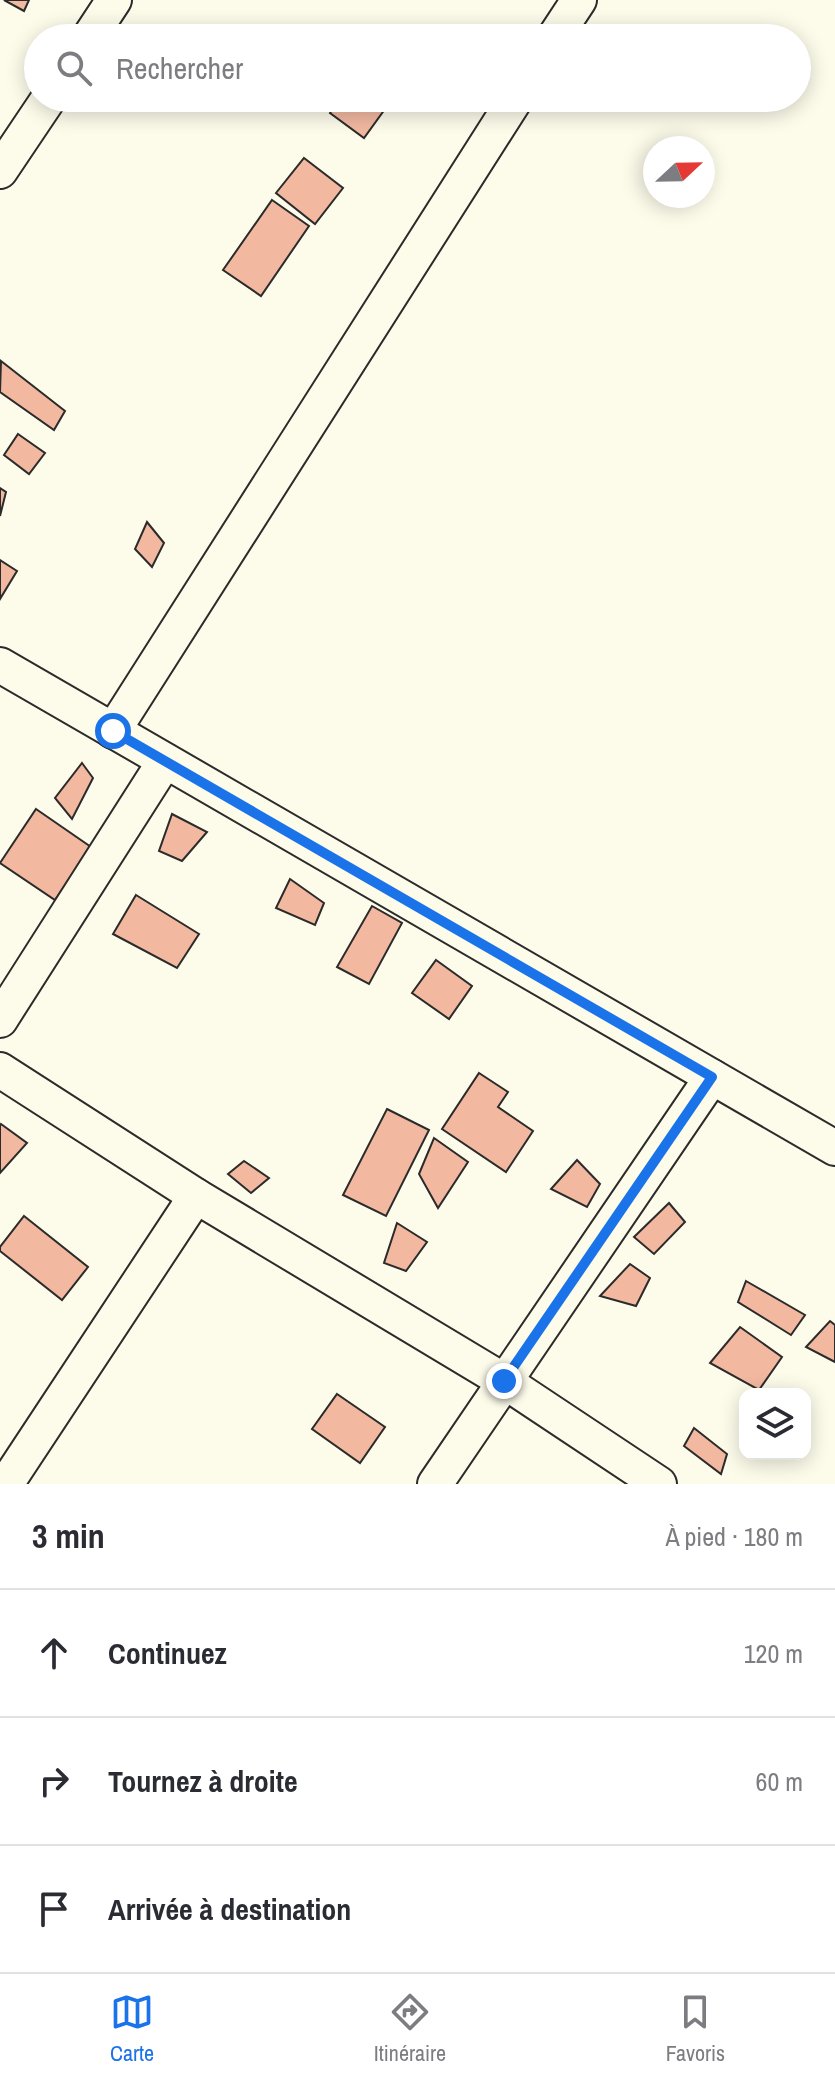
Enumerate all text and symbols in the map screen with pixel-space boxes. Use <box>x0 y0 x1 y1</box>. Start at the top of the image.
search box <box>24 24 811 112</box>
icon: search <box>52 46 96 90</box>
text: Rechercher <box>116 48 243 88</box>
north arrow <box>643 136 715 208</box>
route start <box>95 713 131 749</box>
route end <box>486 1363 522 1399</box>
map controls <box>739 1388 811 1460</box>
button: layers <box>739 1388 811 1460</box>
text: 3 min <box>32 1513 105 1559</box>
text: À pied · 180 m <box>665 1519 803 1554</box>
icon: ahead <box>32 1631 76 1675</box>
text: Continuez <box>108 1633 227 1673</box>
text: 120 m <box>744 1636 803 1671</box>
icon: right <box>32 1759 76 1803</box>
text: Tournez à droite <box>108 1761 298 1801</box>
text: 60 m <box>756 1764 803 1799</box>
icon: arrive <box>32 1887 76 1931</box>
text: Arrivée à destination <box>108 1889 351 1929</box>
tab: Carte <box>110 1990 154 2068</box>
tab: Itinéraire <box>374 1990 446 2068</box>
tab: Favoris <box>666 1990 725 2068</box>

